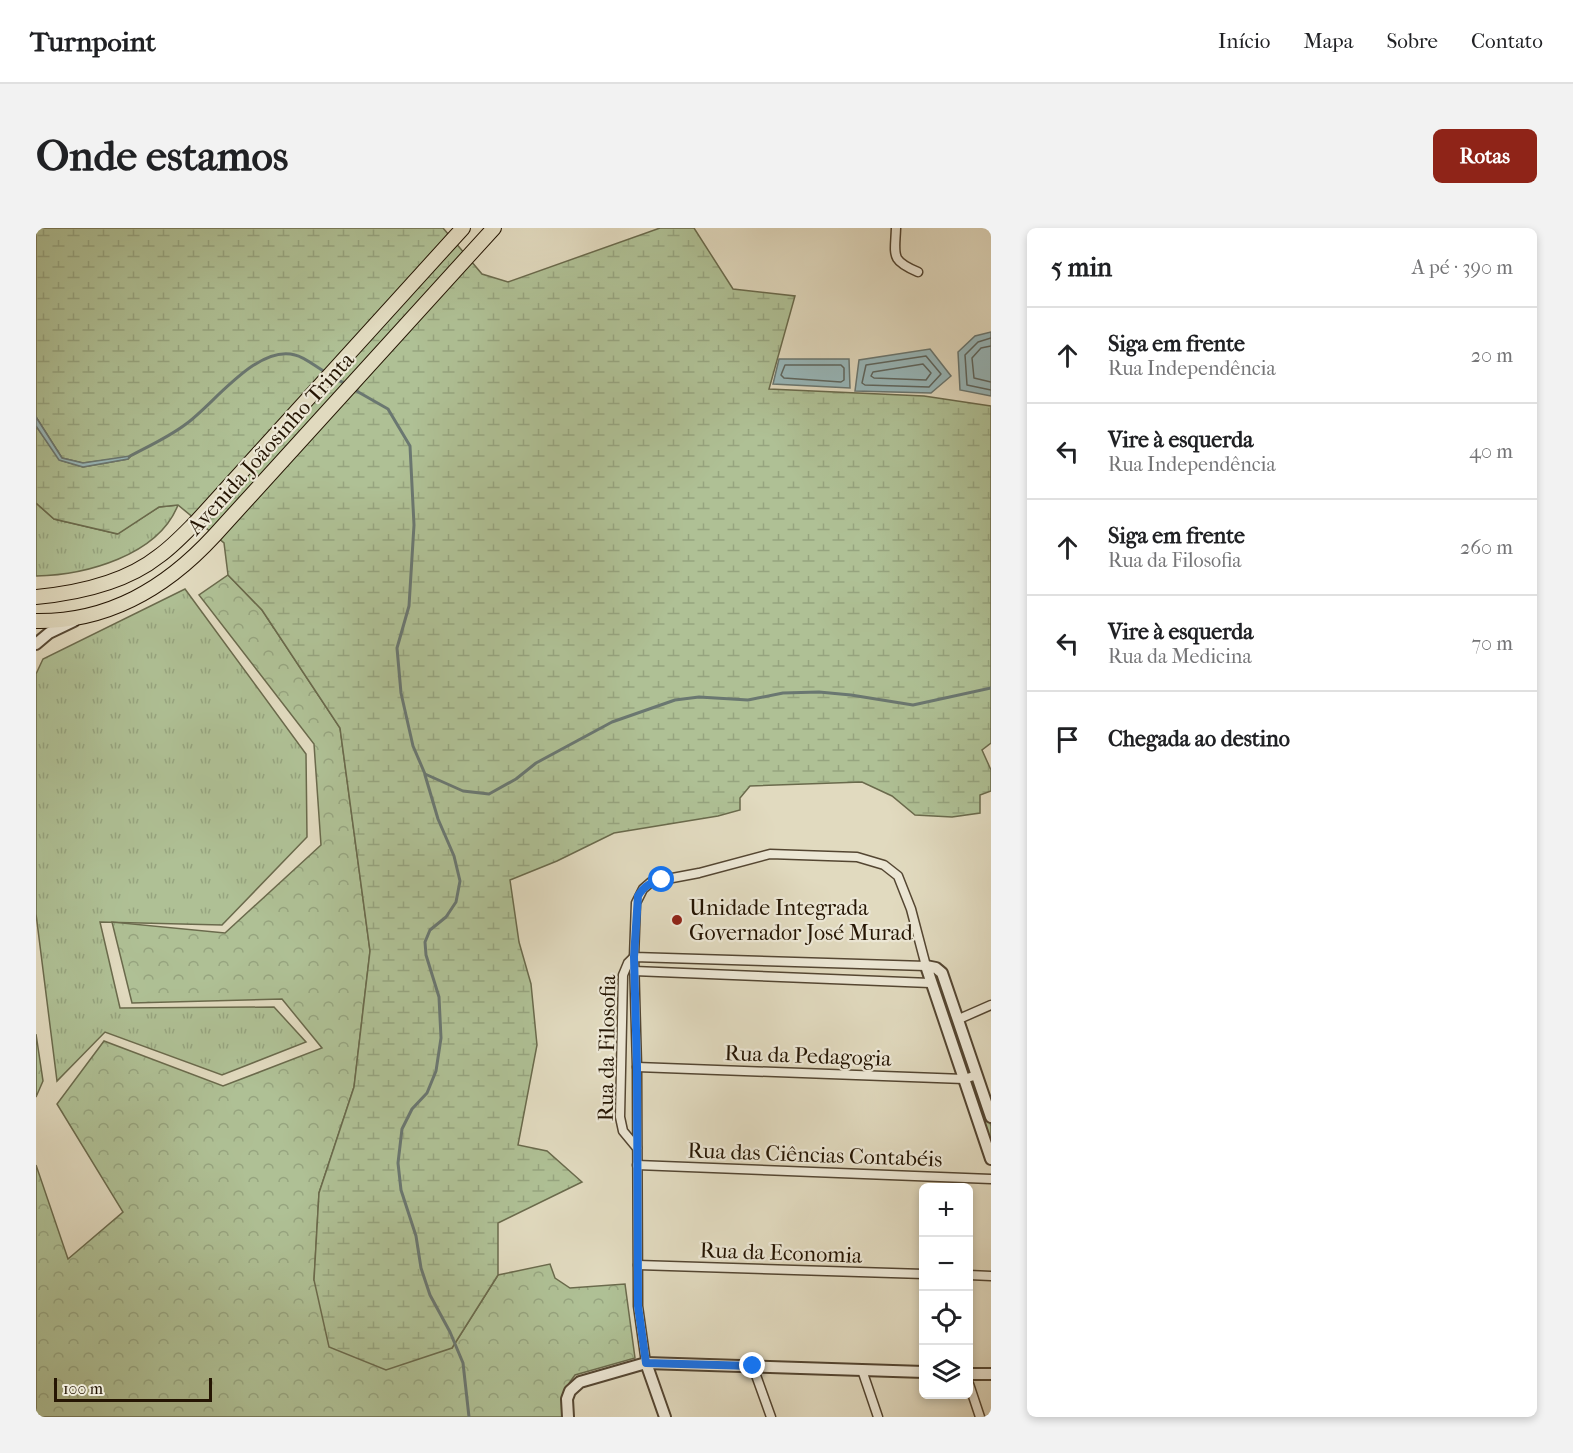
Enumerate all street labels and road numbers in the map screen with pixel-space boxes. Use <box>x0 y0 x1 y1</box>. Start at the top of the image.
street label: Avenida Joãosinho Trinta <box>181 346 360 541</box>
street label: Rua da Filosofia <box>593 974 621 1122</box>
street label: Rua da Pedagogia <box>724 1040 893 1072</box>
street label: Rua das Ciências Contabéis <box>687 1138 943 1172</box>
street label: Rua da Economia <box>699 1237 864 1269</box>

